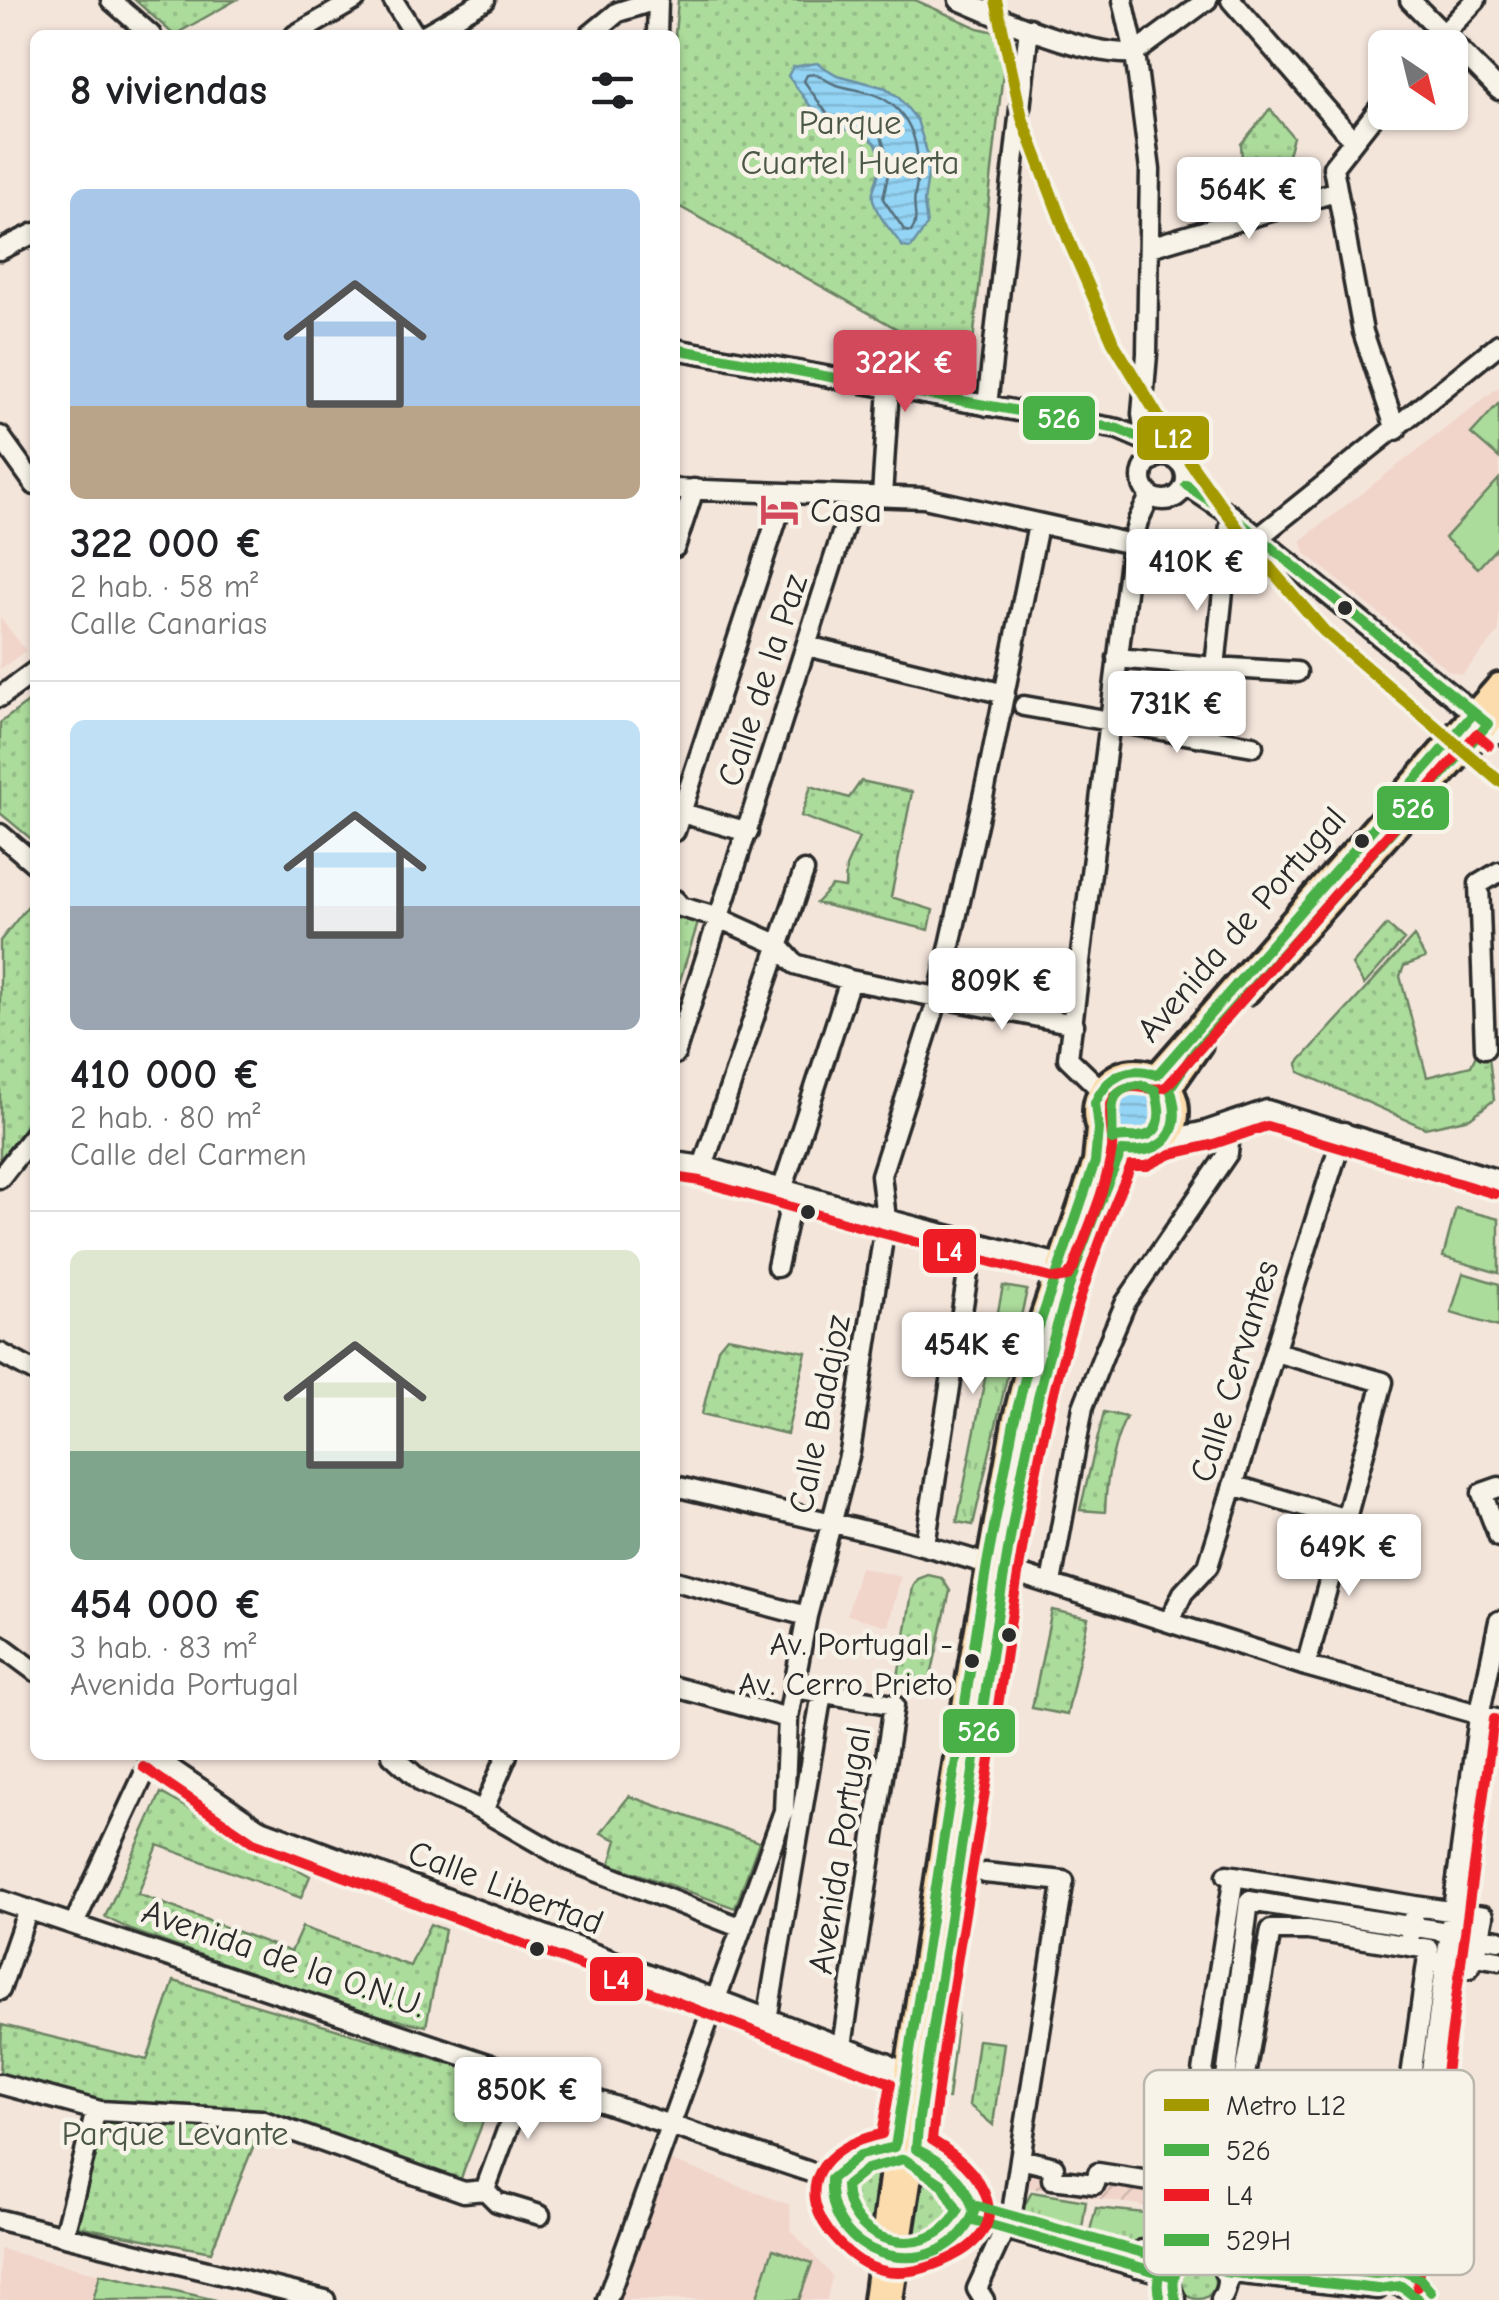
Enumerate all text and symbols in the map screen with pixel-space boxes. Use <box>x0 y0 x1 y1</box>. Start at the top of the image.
north arrow <box>1368 30 1468 130</box>
map controls <box>1368 30 1468 130</box>
icon: filters <box>585 63 640 118</box>
text: 8 viviendas <box>70 66 267 115</box>
park label: Parque Cuartel Huerta <box>741 102 959 183</box>
pin: 564K € <box>1168 157 1330 242</box>
text: 564K € <box>1199 171 1299 208</box>
icon: home <box>265 254 445 434</box>
pin: 322K € <box>824 330 986 415</box>
text: 322K € <box>855 344 955 381</box>
line badge: 526 <box>1021 394 1097 442</box>
text: 526 <box>1037 403 1081 435</box>
line badge: L12 <box>1135 414 1211 462</box>
text: L12 <box>1153 423 1193 455</box>
hotel icon: Casa <box>759 489 801 531</box>
place label: Casa <box>810 490 882 531</box>
text: 322 000 € <box>70 519 263 568</box>
pin: 410K € <box>1116 529 1278 614</box>
text: 410K € <box>1148 543 1246 580</box>
text: 2 hab. · 58 m² <box>70 568 258 605</box>
street label: Calle de la Paz <box>709 569 816 791</box>
unlabelled marker <box>1335 598 1355 618</box>
text: Calle Canarias <box>70 605 267 642</box>
pin: 731K € <box>1096 671 1258 756</box>
text: 731K € <box>1130 685 1224 722</box>
line badge: 526 <box>1375 784 1451 832</box>
icon: home <box>265 785 445 965</box>
text: 526 <box>1391 793 1435 825</box>
street label: Avenida de Portugal <box>1128 798 1355 1050</box>
unlabelled marker <box>1352 831 1372 851</box>
pin: 809K € <box>921 948 1083 1033</box>
text: 809K € <box>951 962 1053 999</box>
text: 410 000 € <box>70 1050 261 1099</box>
text: 2 hab. · 80 m² <box>70 1099 260 1136</box>
text: Calle del Carmen <box>70 1136 307 1173</box>
unlabelled marker <box>798 1202 818 1222</box>
line badge: L4 <box>921 1227 978 1275</box>
text: L4 <box>935 1236 963 1268</box>
street label: Calle Cervantes <box>1181 1255 1288 1487</box>
street label: Calle Badajoz <box>780 1311 859 1517</box>
pin: 454K € <box>892 1312 1054 1397</box>
icon: home <box>265 1315 445 1495</box>
text: 454K € <box>924 1326 1022 1363</box>
pin: 649K € <box>1268 1514 1430 1599</box>
text: 649K € <box>1299 1528 1399 1565</box>
text: 454 000 € <box>70 1580 263 1629</box>
unlabelled marker <box>999 1625 1019 1645</box>
place label: Av. Portugal - Av. Cerro Prieto <box>738 1626 953 1703</box>
text: 3 hab. · 83 m² <box>70 1629 257 1666</box>
marker: Av. Portugal - Av. Cerro Prieto <box>962 1651 982 1671</box>
text: Avenida Portugal <box>70 1666 299 1703</box>
line badge: 526 <box>941 1707 1017 1755</box>
text: 526 <box>957 1716 1001 1748</box>
street label: Avenida Portugal <box>800 1723 879 1977</box>
street label: Calle Libertad <box>403 1832 609 1943</box>
street label: Avenida de la O.N.U. <box>137 1891 431 2026</box>
unlabelled marker <box>527 1939 547 1959</box>
line badge: L4 <box>588 1955 645 2003</box>
text: L4 <box>602 1964 630 1996</box>
pin: 850K € <box>447 2057 609 2142</box>
legend <box>1144 2070 1474 2275</box>
text: 850K € <box>476 2071 580 2108</box>
text: Metro L12 <box>1226 2090 1346 2122</box>
park label: Parque Levante <box>62 2113 288 2154</box>
text: 526 <box>1226 2135 1271 2167</box>
text: L4 <box>1226 2180 1254 2212</box>
text: 529H <box>1226 2225 1291 2257</box>

